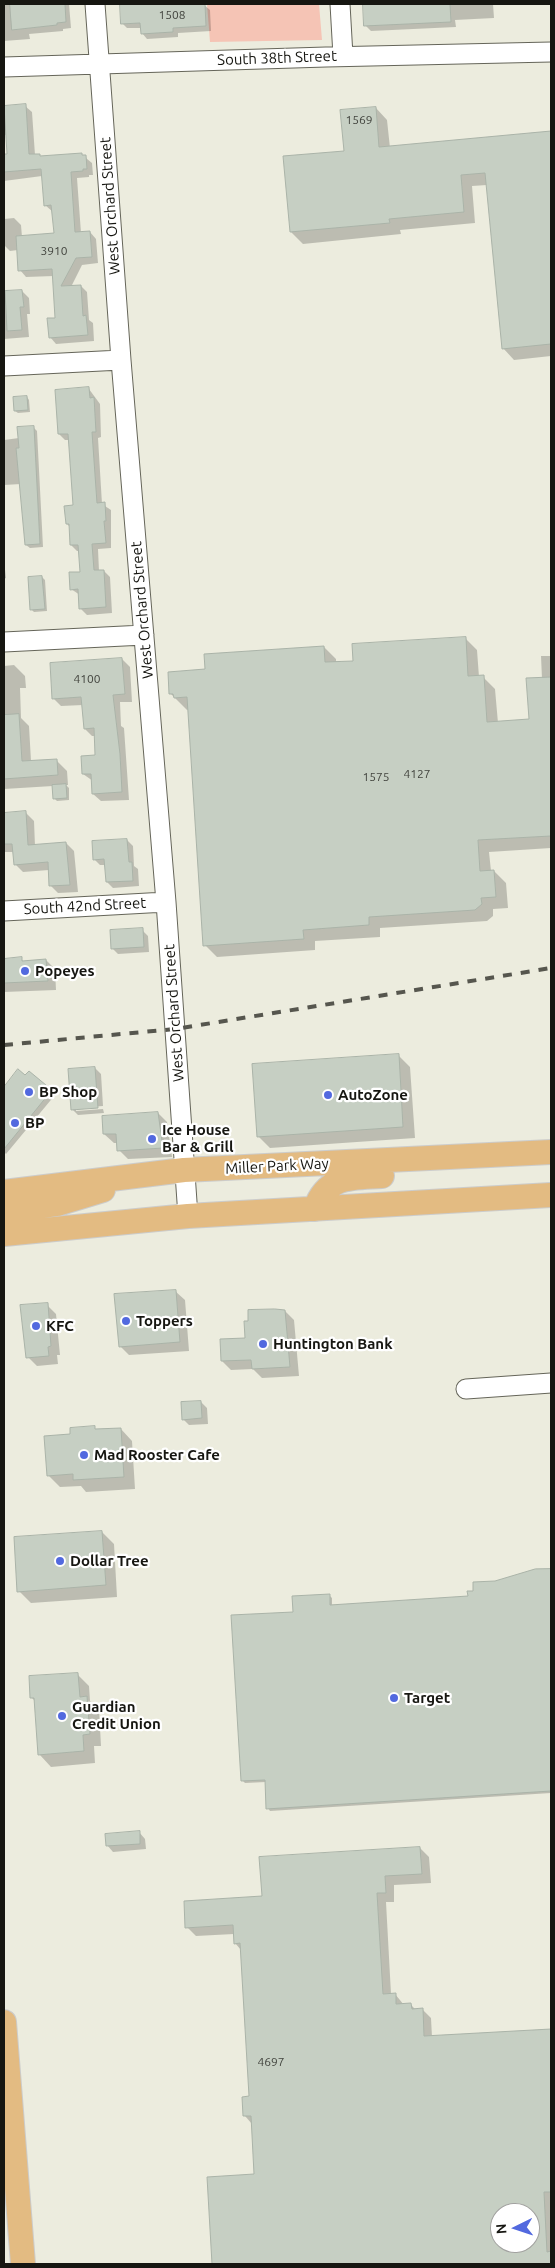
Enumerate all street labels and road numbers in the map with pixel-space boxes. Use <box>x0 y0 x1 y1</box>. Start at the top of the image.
street label: South 38th Street <box>217 47 337 69</box>
street label: West Orchard Street <box>96 136 124 276</box>
street label: West Orchard Street <box>127 540 157 680</box>
street label: South 42nd Street <box>23 894 147 918</box>
street label: West Orchard Street <box>160 943 188 1083</box>
street label: Miller Park Way <box>225 1154 329 1178</box>

